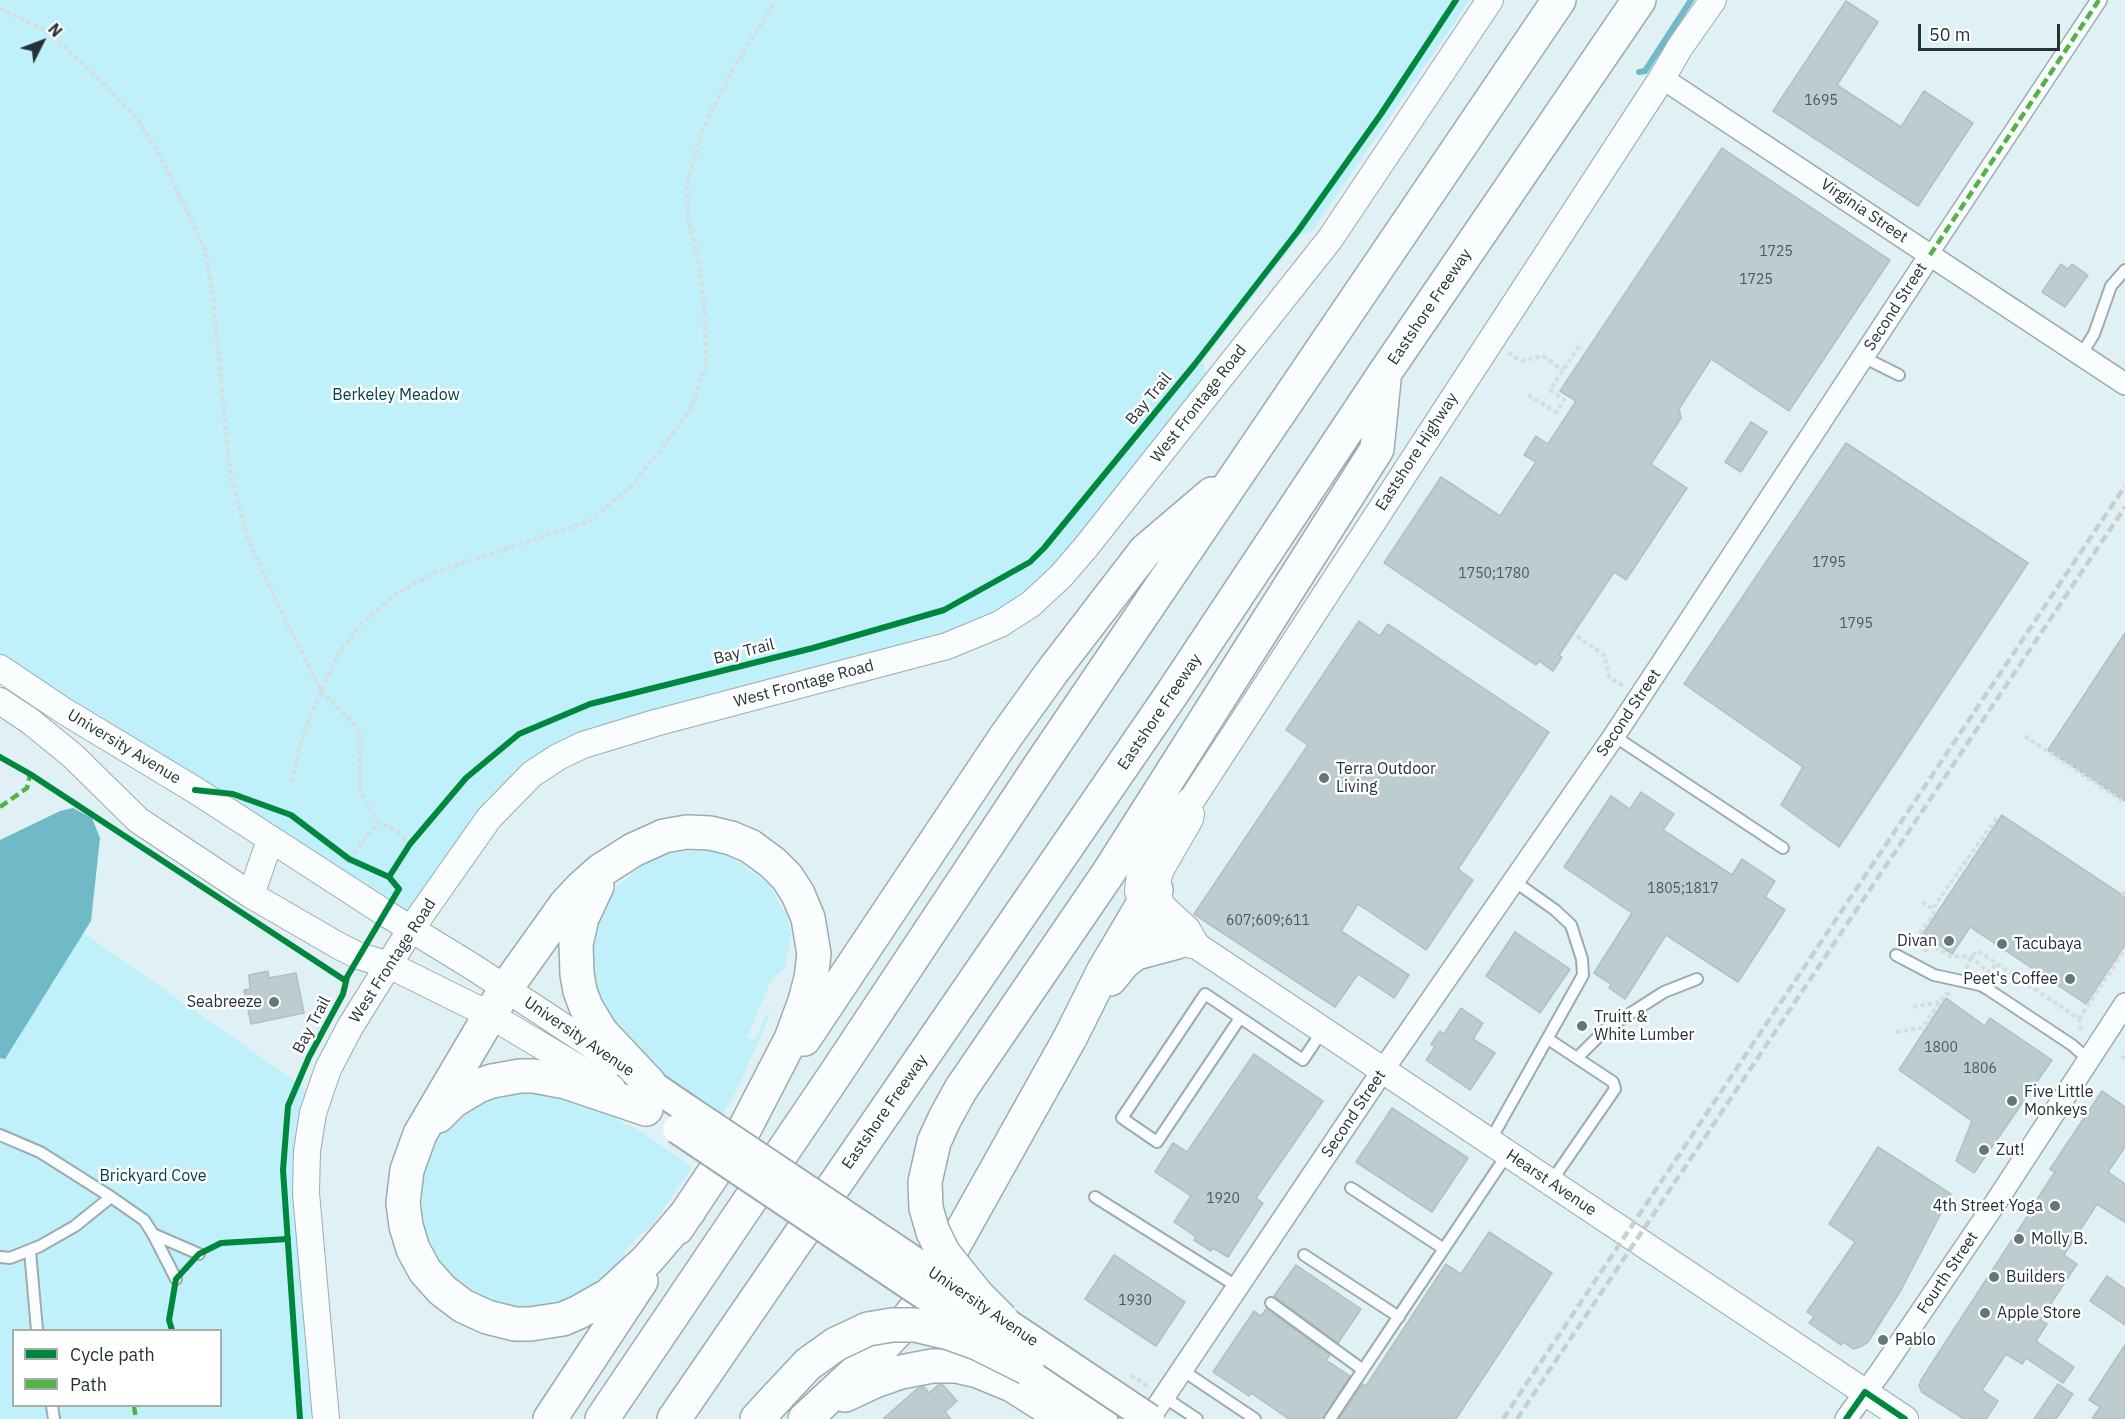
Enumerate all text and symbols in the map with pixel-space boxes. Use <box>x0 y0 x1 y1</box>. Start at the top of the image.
north arrow <box>12 12 72 72</box>
scale bar <box>1921 12 2064 50</box>
text: N <box>44 19 67 41</box>
text: 50 m <box>1929 23 1971 46</box>
house number: 1695 <box>1804 93 1838 109</box>
street label: Virginia Street <box>1817 175 1911 247</box>
house number: 1725 <box>1759 244 1793 260</box>
street label: Eastshore Freeway <box>1384 245 1476 369</box>
street label: Second Street <box>1860 259 1932 355</box>
house number: 1725 <box>1739 272 1773 288</box>
street label: West Frontage Road <box>1147 341 1251 467</box>
street label: Bay Trail <box>1122 369 1176 429</box>
park label: Berkeley Meadow <box>332 385 460 405</box>
street label: Eastshore Highway <box>1372 389 1462 515</box>
house number: 1795 <box>1812 555 1846 571</box>
house number: 1750;1780 <box>1458 566 1530 582</box>
house number: 1795 <box>1839 616 1873 632</box>
street label: Bay Trail <box>712 635 776 669</box>
street label: Eastshore Freeway <box>1114 650 1206 774</box>
street label: West Frontage Road <box>732 656 876 712</box>
street label: Second Street <box>1593 666 1665 760</box>
street label: University Avenue <box>64 706 184 788</box>
place label: Terra Outdoor Living <box>1336 759 1436 797</box>
marker: Terra Outdoor Living <box>1317 771 1331 785</box>
house number: 1805;1817 <box>1647 881 1719 897</box>
street label: West Frontage Road <box>346 895 440 1027</box>
house number: 607;609;611 <box>1226 913 1310 929</box>
place label: Divan <box>1897 931 1937 951</box>
marker: Divan <box>1942 934 1956 948</box>
place label: Tacubaya <box>2014 934 2082 954</box>
marker: Tacubaya <box>1995 937 2009 951</box>
place label: Peet's Coffee <box>1963 969 2058 989</box>
marker: Peet's Coffee <box>2063 972 2077 986</box>
place label: Seabreeze <box>187 992 262 1012</box>
street label: Bay Trail <box>289 993 335 1057</box>
street label: University Avenue <box>520 993 638 1081</box>
marker: Seabreeze <box>267 995 281 1009</box>
place label: Truitt & White Lumber <box>1594 1007 1694 1045</box>
marker: Truitt & White Lumber <box>1575 1019 1589 1033</box>
house number: 1800 <box>1924 1040 1958 1056</box>
street label: Eastshore Freeway <box>838 1051 932 1173</box>
house number: 1806 <box>1963 1061 1997 1077</box>
street label: Second Street <box>1318 1067 1390 1161</box>
place label: Five Little Monkeys <box>2024 1082 2093 1120</box>
marker: Five Little Monkeys <box>2005 1094 2019 1108</box>
place label: Zut! <box>1996 1140 2024 1160</box>
marker: Zut! <box>1977 1143 1991 1157</box>
street label: Hearst Avenue <box>1502 1146 1600 1220</box>
park label: Brickyard Cove <box>99 1166 207 1186</box>
house number: 1920 <box>1206 1191 1240 1207</box>
place label: 4th Street Yoga <box>1933 1196 2043 1216</box>
marker: 4th Street Yoga <box>2048 1199 2062 1213</box>
street label: Fourth Street <box>1914 1228 1982 1318</box>
place label: Molly B. <box>2031 1229 2088 1249</box>
marker: Molly B. <box>2012 1232 2026 1246</box>
street label: University Avenue <box>924 1263 1042 1351</box>
place label: Builders <box>2006 1267 2066 1287</box>
marker: Builders <box>1987 1270 2001 1284</box>
house number: 1930 <box>1118 1293 1152 1309</box>
place label: Apple Store <box>1997 1303 2081 1323</box>
marker: Apple Store <box>1978 1306 1992 1320</box>
legend <box>12 1329 222 1407</box>
place label: Pablo <box>1895 1330 1936 1350</box>
marker: Pablo <box>1876 1333 1890 1347</box>
text: Cycle path <box>70 1343 155 1366</box>
text: Path <box>70 1373 107 1396</box>

